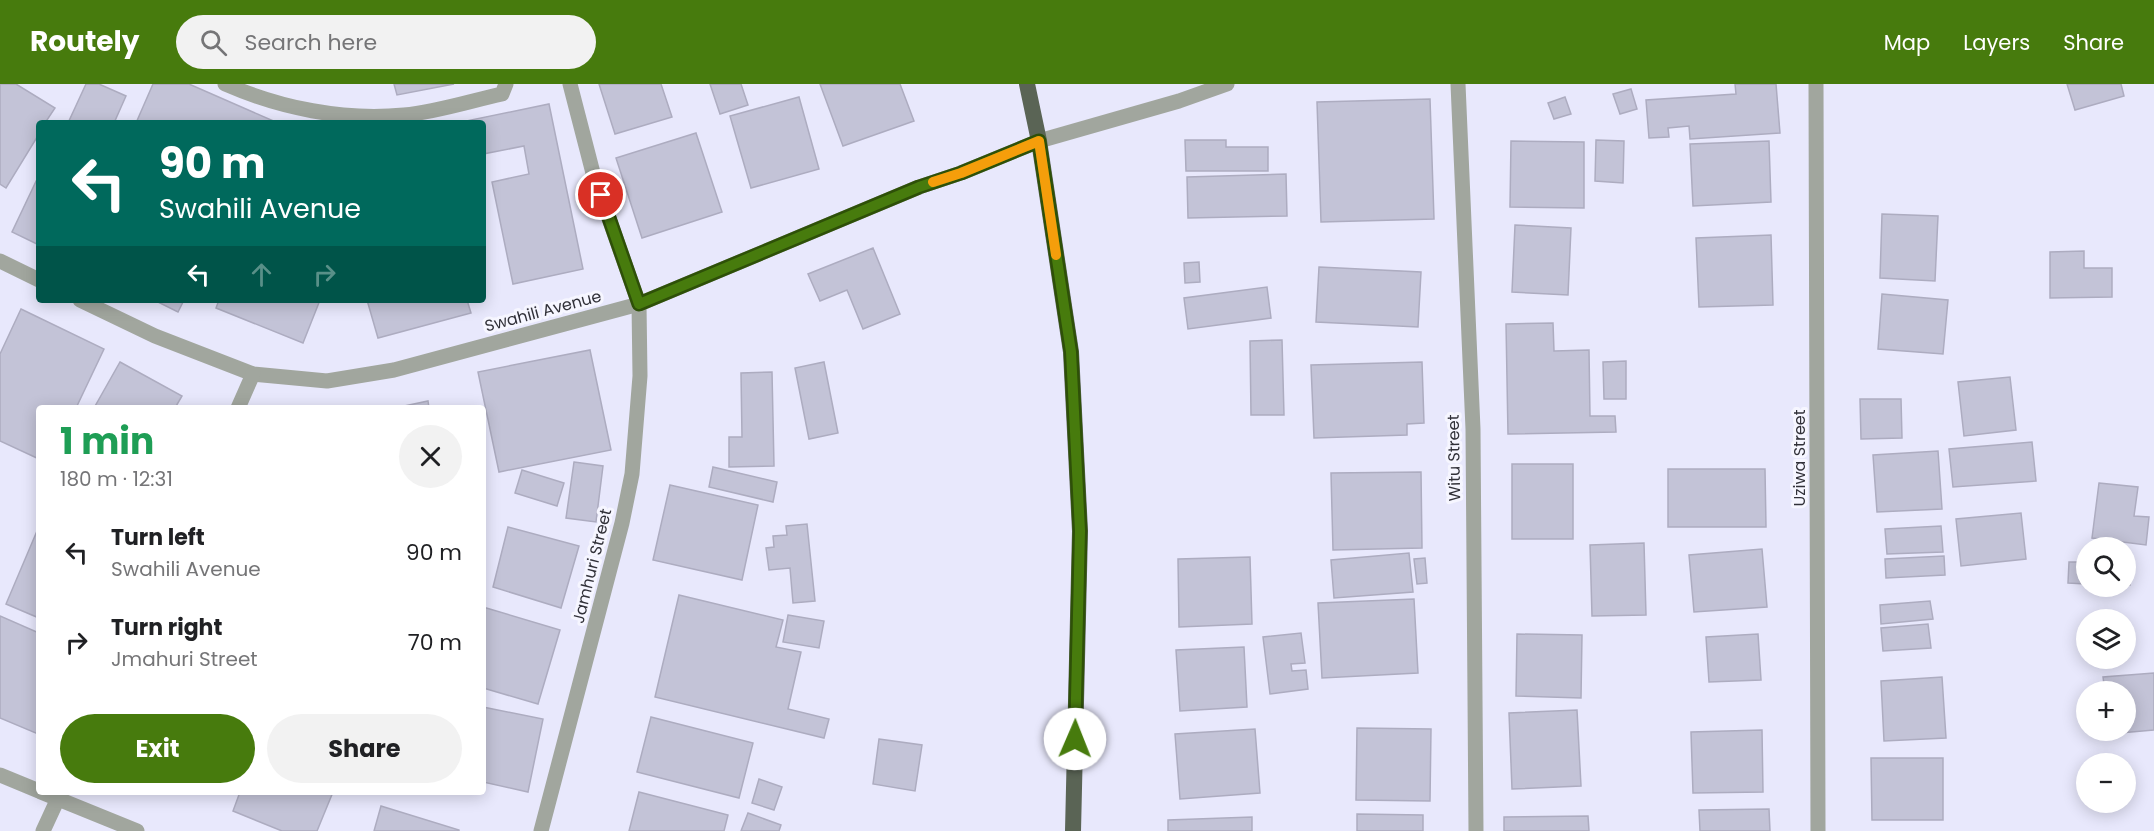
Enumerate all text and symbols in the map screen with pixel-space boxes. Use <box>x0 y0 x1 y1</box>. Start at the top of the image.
search box <box>176 15 596 69</box>
text: Routely <box>30 22 140 61</box>
icon: search <box>197 26 230 59</box>
text: Search here <box>245 27 377 58</box>
text: Map <box>1884 28 1930 57</box>
text: Layers <box>1963 28 2030 57</box>
text: Share <box>2063 28 2124 57</box>
text: 90 m <box>159 134 266 193</box>
icon: left <box>60 144 138 222</box>
pin <box>575 169 626 220</box>
icon: arrive <box>584 178 617 211</box>
text: Swahili Avenue <box>159 190 361 227</box>
icon: left <box>182 258 215 291</box>
icon: ahead <box>245 258 278 291</box>
icon: right <box>308 258 341 291</box>
street label: Swahili Avenue <box>482 284 604 338</box>
street label: Uziwa Street <box>1788 409 1811 507</box>
street label: Witu Street <box>1442 414 1466 502</box>
text: 1 min <box>60 416 154 467</box>
button: close <box>399 425 462 488</box>
text: 180 m · 12:31 <box>60 465 173 493</box>
street label: Jamhuri Street <box>567 506 617 626</box>
text: Turn left <box>111 522 205 553</box>
icon: left <box>60 536 93 569</box>
text: 90 m <box>406 537 462 568</box>
map controls <box>2076 537 2136 813</box>
button: search <box>2076 537 2136 597</box>
text: Swahili Avenue <box>111 555 261 583</box>
button: layers <box>2076 609 2136 669</box>
text: Turn right <box>111 612 222 643</box>
icon: right <box>60 626 93 659</box>
text: 70 m <box>408 627 462 658</box>
text: Jmahuri Street <box>111 645 258 673</box>
button: + <box>2076 681 2136 741</box>
position arrow <box>1043 707 1107 771</box>
button: Exit <box>60 714 255 783</box>
button: Share <box>267 714 462 783</box>
button: − <box>2076 753 2136 813</box>

